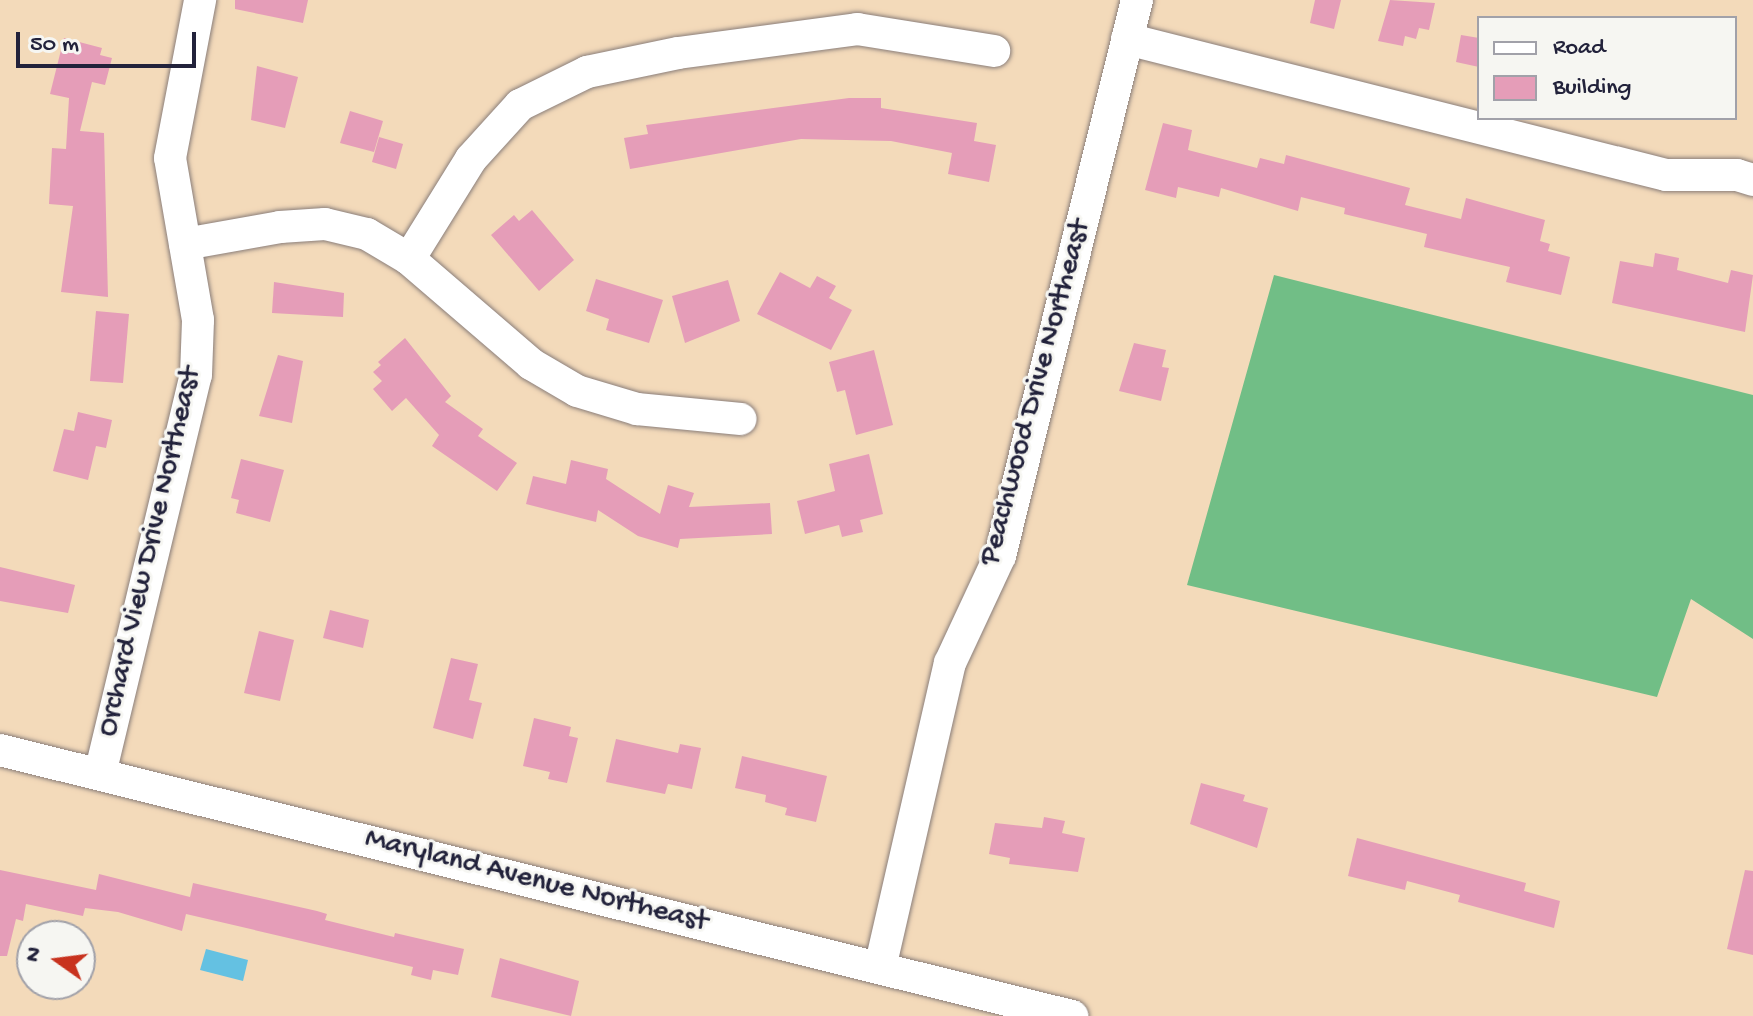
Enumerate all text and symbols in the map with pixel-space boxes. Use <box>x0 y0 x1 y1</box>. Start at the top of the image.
scale bar <box>20 16 200 66</box>
legend <box>1477 16 1737 120</box>
text: 50 m <box>30 31 79 60</box>
text: Road <box>1553 34 1605 63</box>
text: Building <box>1553 74 1631 103</box>
street label: Peachwood Drive Northeast <box>974 216 1100 570</box>
street label: Orchard View Drive Northeast <box>91 364 211 740</box>
street label: Maryland Avenue Northeast <box>361 822 711 942</box>
north arrow <box>16 920 96 1000</box>
text: N <box>20 945 49 965</box>

